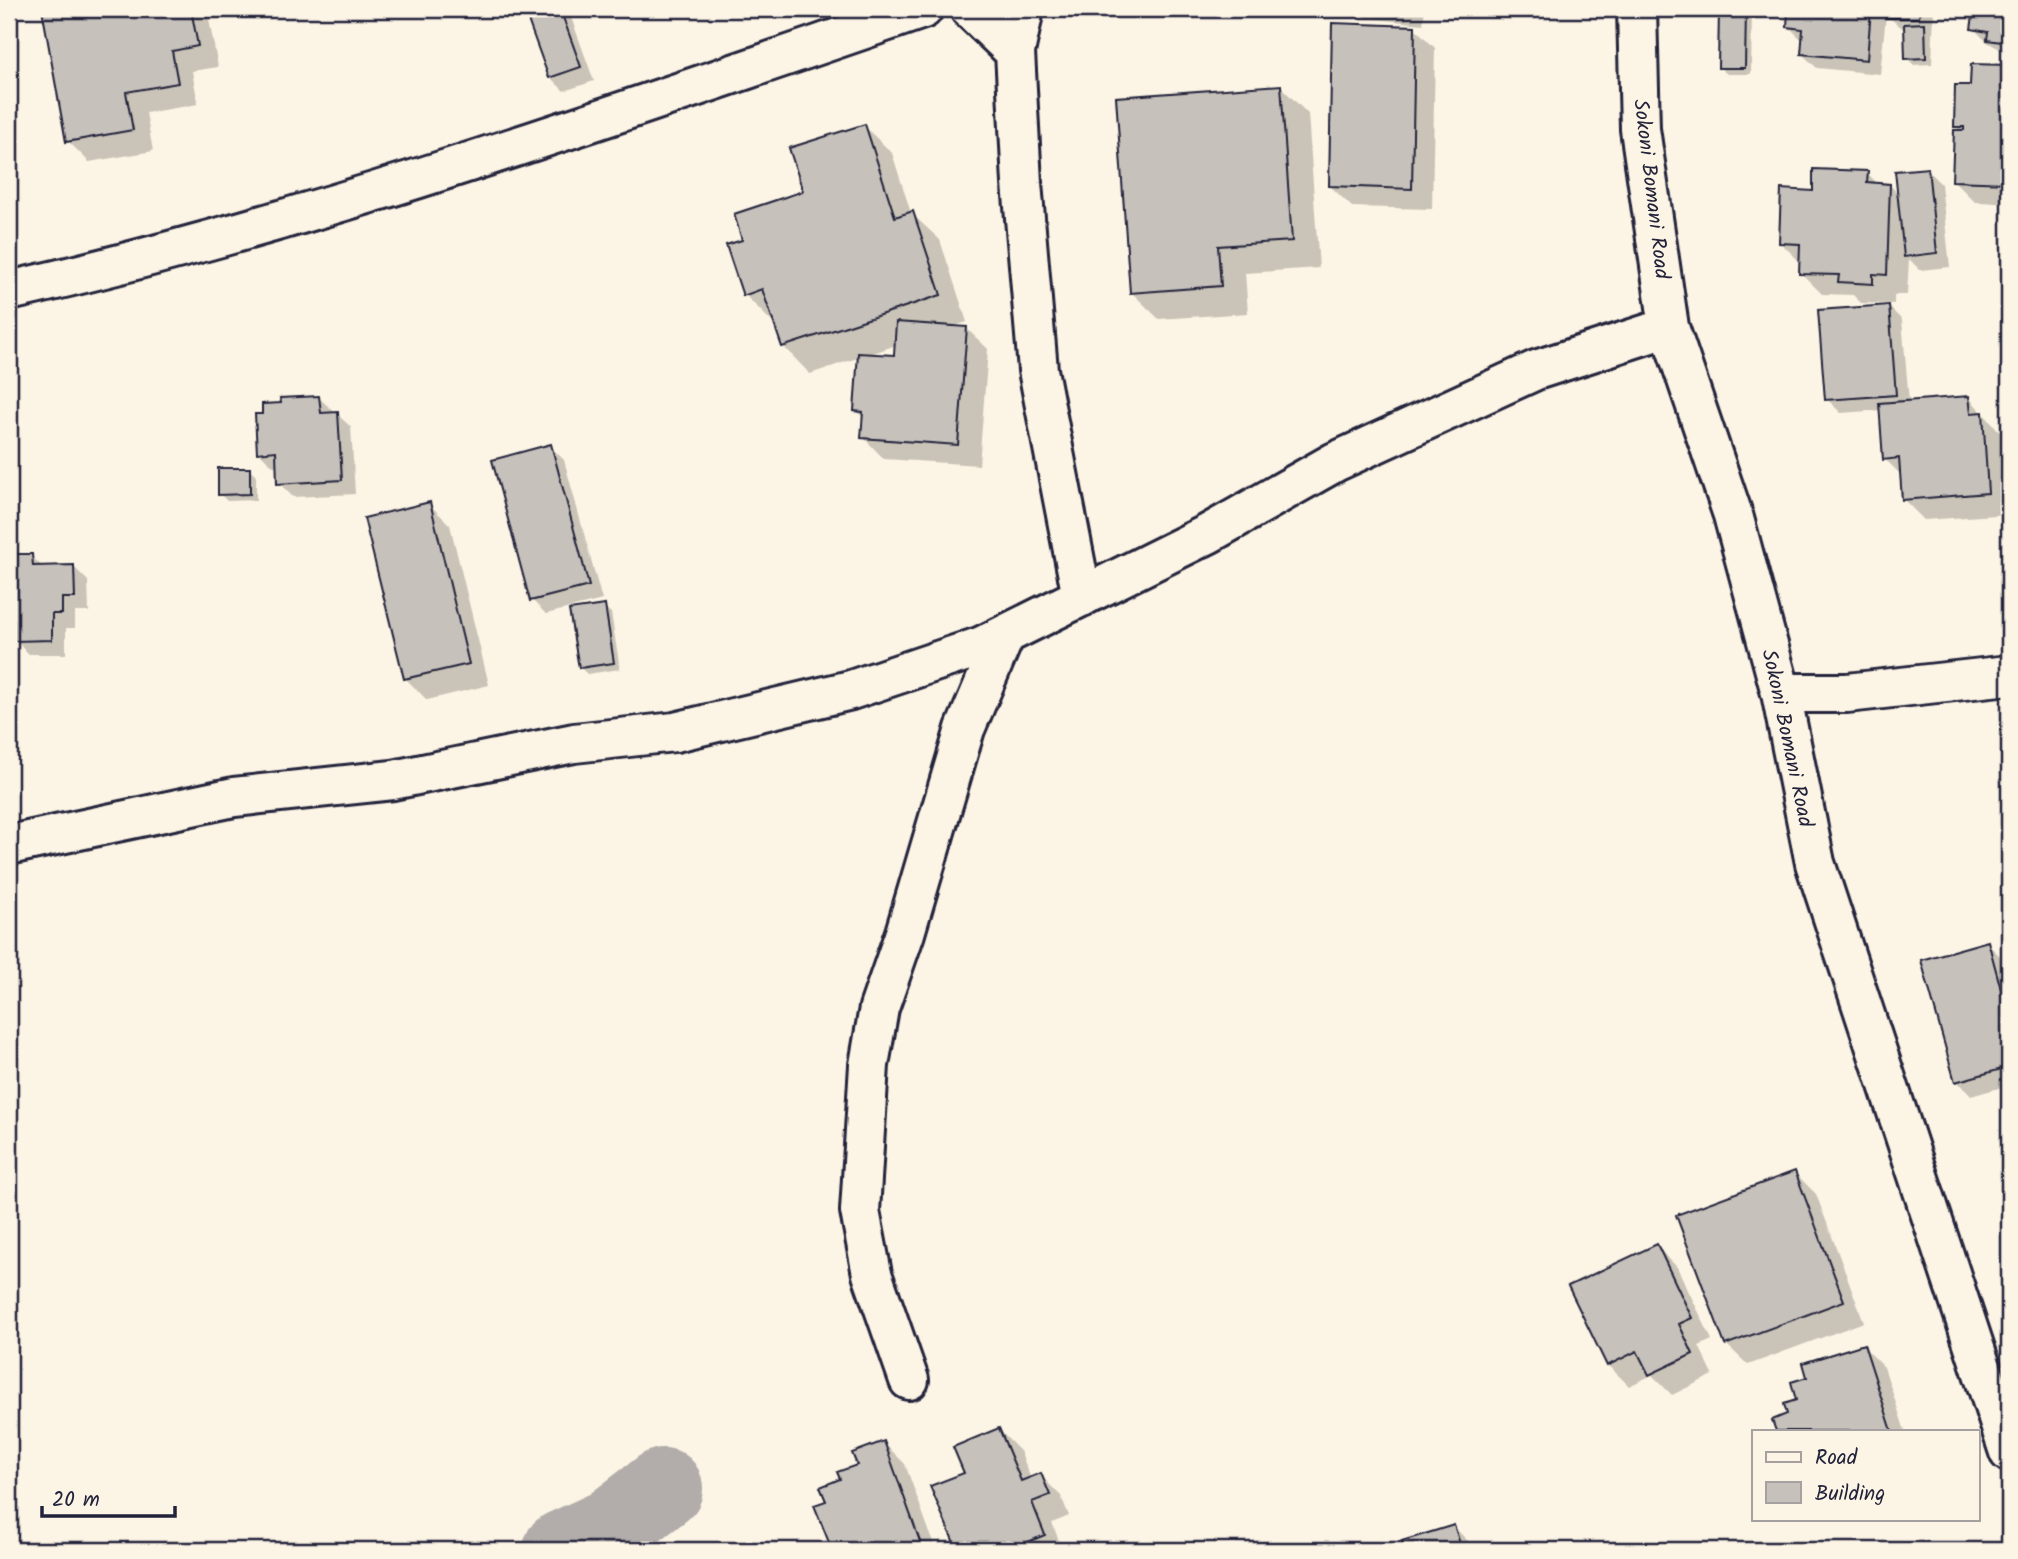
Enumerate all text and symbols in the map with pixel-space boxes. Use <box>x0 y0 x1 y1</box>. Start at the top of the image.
street label: Sokoni Bomani Road <box>1623 97 1678 281</box>
street label: Sokoni Bomani Road <box>1752 646 1822 831</box>
legend <box>1752 1430 1980 1520</box>
text: Road <box>1815 1442 1858 1475</box>
scale bar <box>42 1475 175 1519</box>
text: Building <box>1815 1478 1885 1511</box>
text: 20 m <box>52 1484 100 1517</box>

